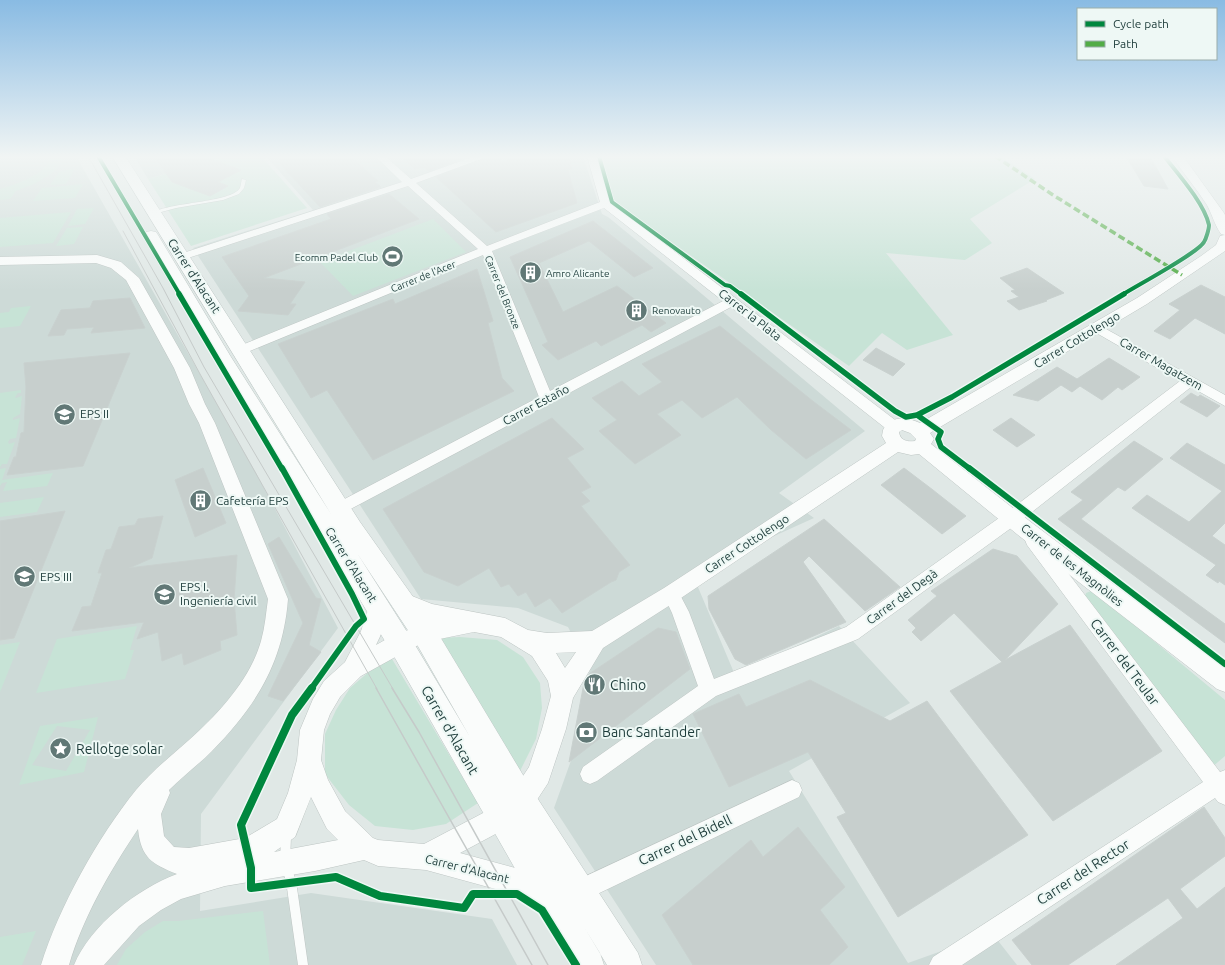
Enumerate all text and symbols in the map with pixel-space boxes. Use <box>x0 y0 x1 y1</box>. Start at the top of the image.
legend <box>1077 8 1217 60</box>
text: Cycle path <box>1113 17 1169 30</box>
text: Path <box>1113 37 1138 50</box>
street label: Carrer d'Alacant <box>166 236 223 316</box>
sports icon: Ecomm Padel Club <box>380 244 406 270</box>
place label: Ecomm Padel Club <box>295 252 378 263</box>
street label: Carrer del Bronze <box>483 254 522 331</box>
street label: Carrer de l'Acer <box>389 258 457 294</box>
building icon: Amro Alicante <box>517 260 543 286</box>
place label: Amro Alicante <box>546 268 610 279</box>
street label: Carrer la Plata <box>716 286 784 343</box>
building icon: Renovauto <box>624 297 650 323</box>
place label: Renovauto <box>652 305 701 316</box>
street label: Carrer Cottolengo <box>1031 309 1122 370</box>
street label: Carrer Magatzem <box>1118 335 1205 393</box>
street label: Carrer Estaño <box>500 382 571 427</box>
school or university icon: EPS II <box>52 401 78 427</box>
place label: EPS II <box>80 407 109 420</box>
building icon: Cafetería EPS <box>187 488 213 514</box>
place label: Cafetería EPS <box>216 494 289 507</box>
street label: Carrer Cottolengo <box>702 511 791 576</box>
street label: Carrer de les Magnòlies <box>1019 521 1126 608</box>
street label: Carrer d'Alacant <box>323 525 380 605</box>
school or university icon: EPS III <box>11 564 37 590</box>
street label: Carrer del Degà <box>864 567 940 627</box>
place label: EPS III <box>40 570 72 583</box>
place label: EPS I. Ingeniería civil <box>180 580 257 607</box>
school or university icon: EPS I. Ingeniería civil <box>152 581 178 607</box>
street label: Carrer del Teular <box>1087 615 1163 709</box>
restaurant icon: Chino <box>582 672 608 698</box>
place label: Chino <box>610 677 646 693</box>
street label: Carrer d’Alacant <box>418 683 482 778</box>
bank icon: Banc Santander <box>574 719 600 745</box>
place label: Banc Santander <box>602 724 701 740</box>
place icon: Rellotge solar <box>48 736 74 762</box>
place label: Rellotge solar <box>76 741 164 757</box>
street label: Carrer del Bidell <box>636 811 734 869</box>
street label: Carrer del Rector <box>1034 836 1133 908</box>
street label: Carrer d'Alacant <box>424 852 511 885</box>

